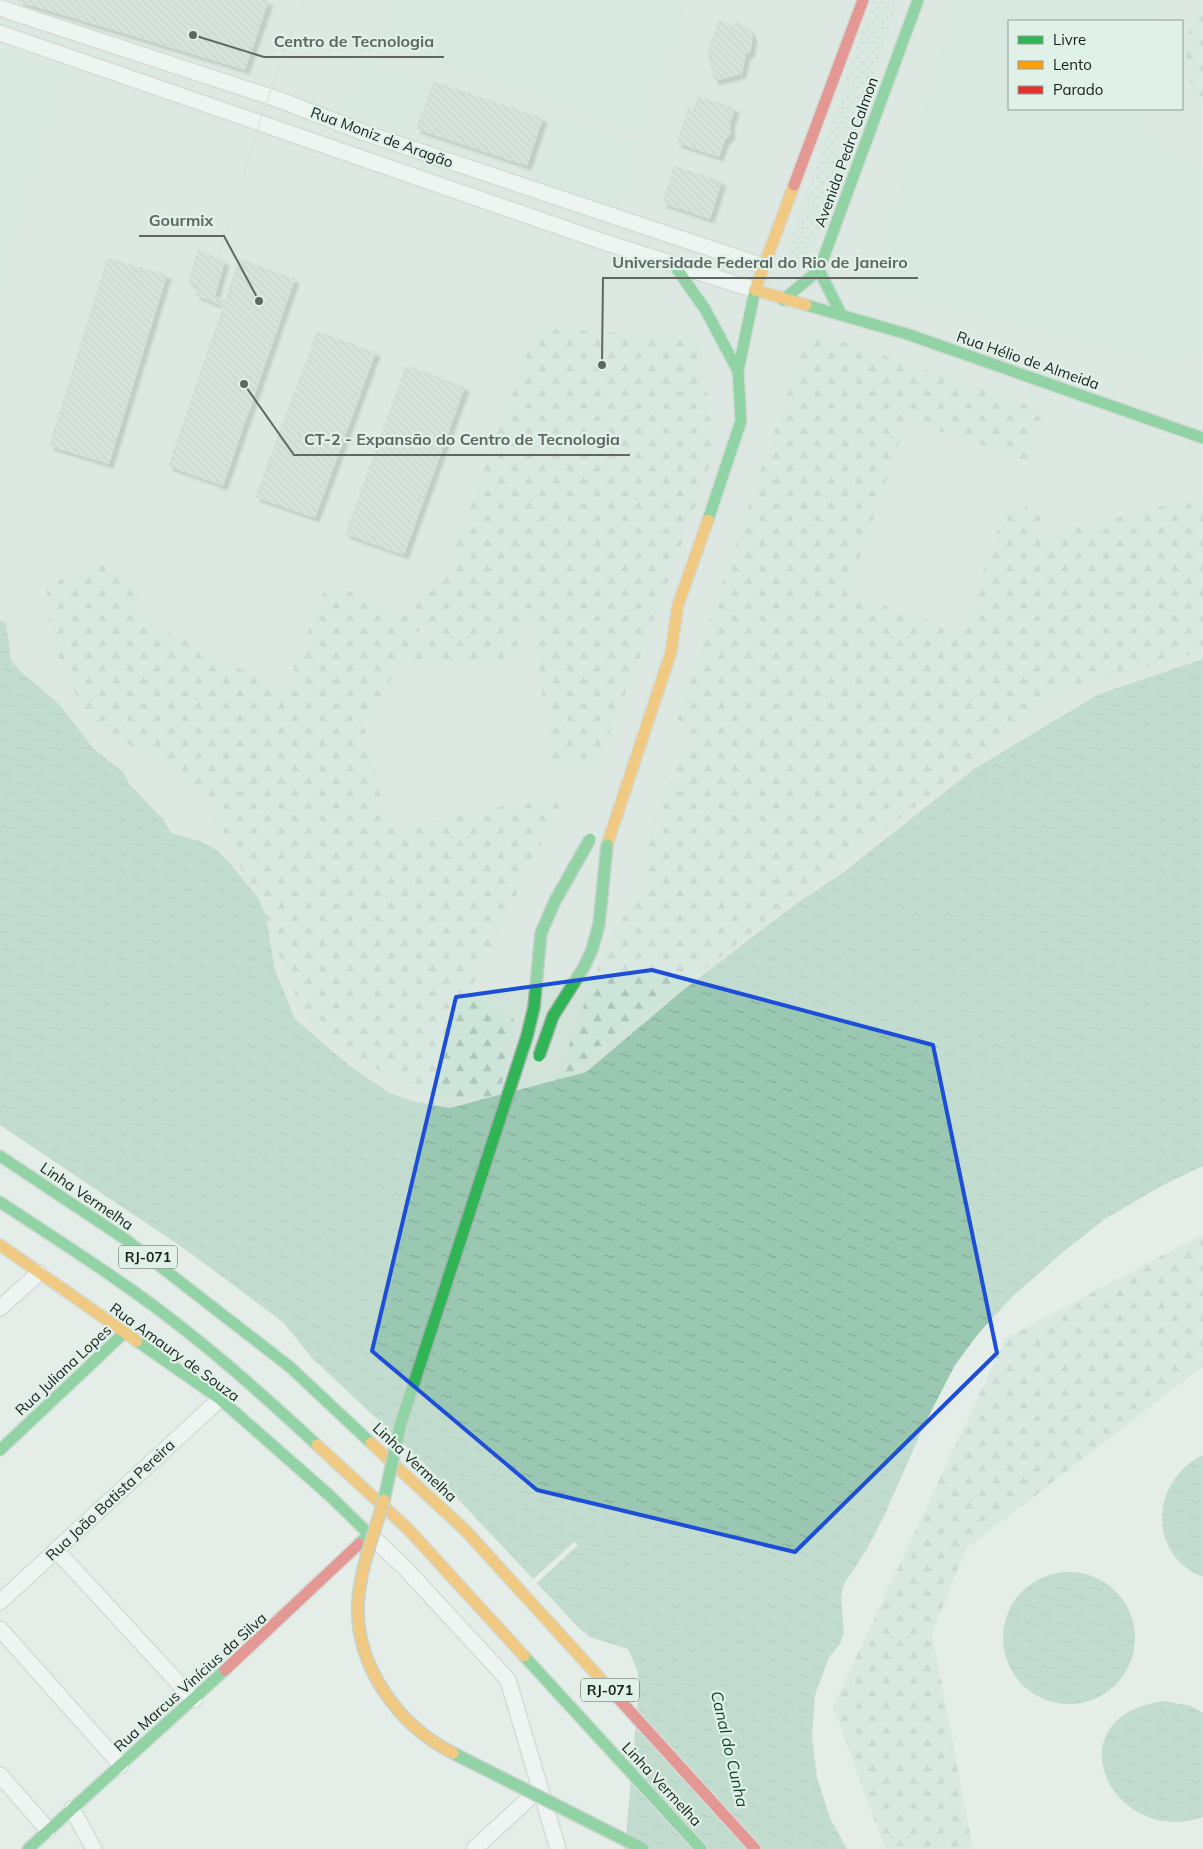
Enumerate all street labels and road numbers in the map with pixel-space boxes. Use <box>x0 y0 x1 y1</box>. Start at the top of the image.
street label: Avenida Pedro Calmon <box>810 74 882 230</box>
street label: Rua Moniz de Aragão <box>308 102 456 172</box>
street label: Rua Hélio de Almeida <box>954 327 1102 393</box>
street label: Linha Vermelha <box>37 1158 137 1234</box>
road number: RJ-071 <box>119 1246 177 1268</box>
street label: Rua Amaury de Souza <box>106 1298 244 1406</box>
street label: Rua Juliana Lopes <box>11 1321 115 1419</box>
street label: Linha Vermelha <box>369 1418 461 1506</box>
street label: Rua João Batista Pereira <box>42 1435 178 1565</box>
street label: Rua Marcus Vinícius da Silva <box>110 1608 270 1756</box>
road number: RJ-071 <box>581 1678 639 1702</box>
street label: Linha Vermelha <box>618 1738 706 1830</box>

